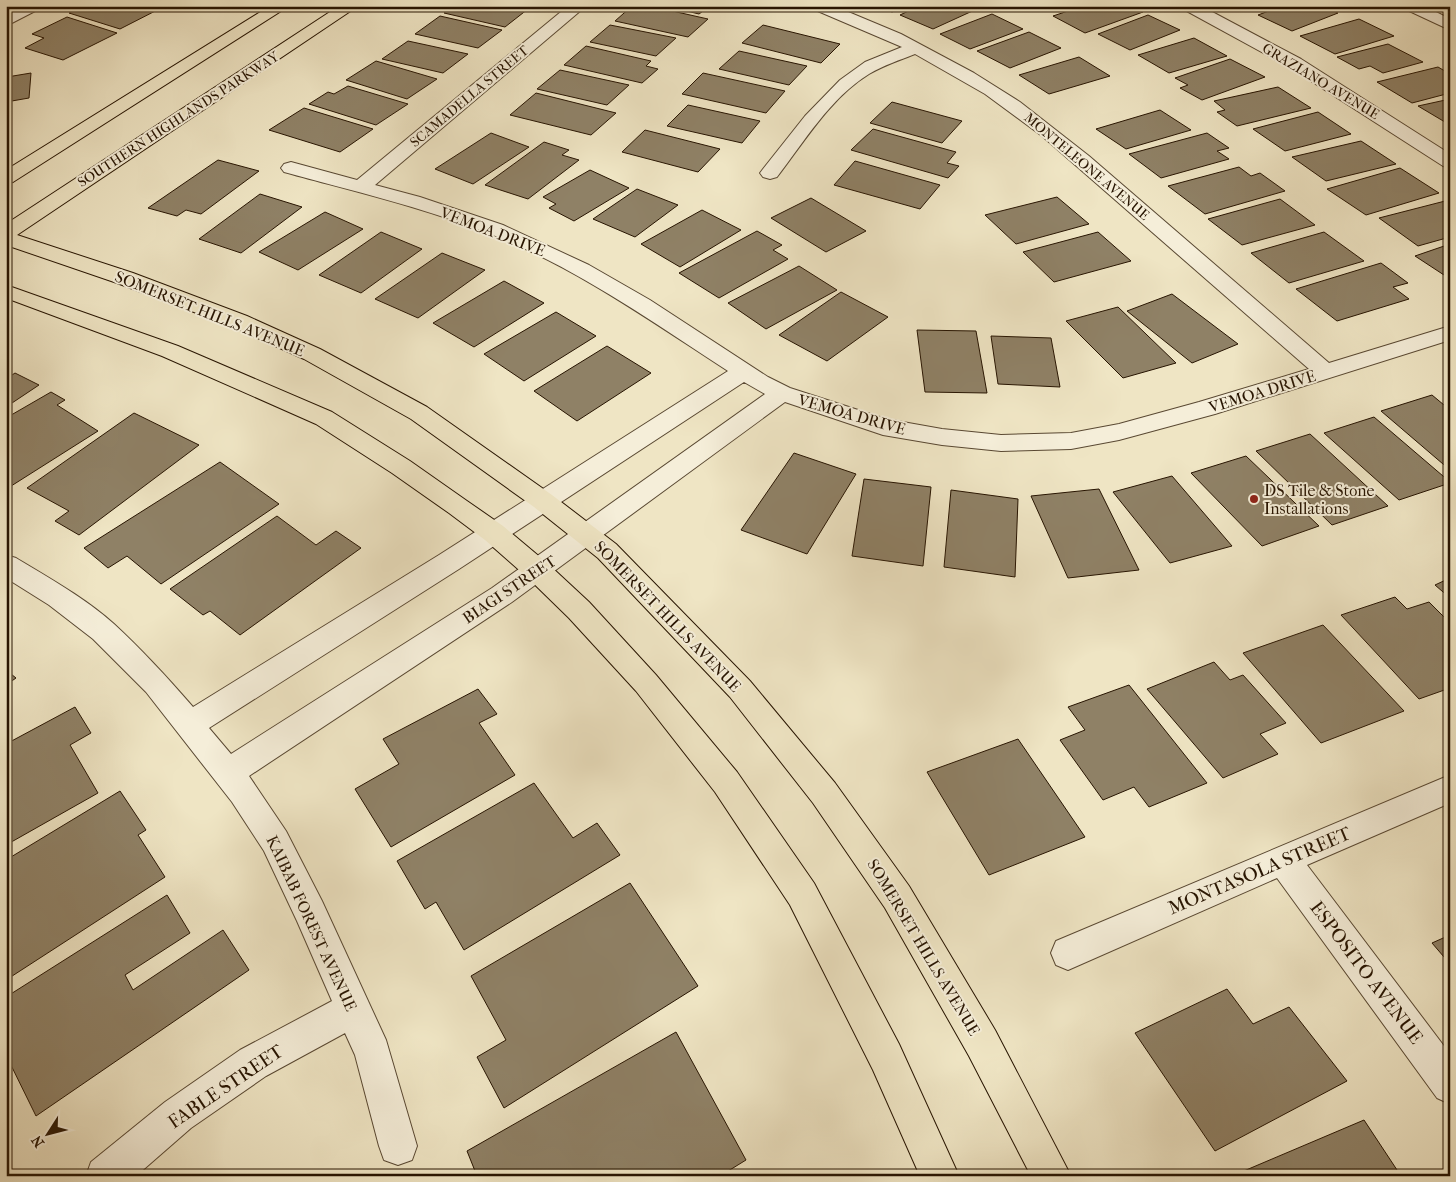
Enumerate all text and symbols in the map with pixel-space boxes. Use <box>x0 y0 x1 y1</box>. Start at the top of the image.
street label: GRAZIANO AVENUE <box>1259 40 1383 123</box>
street label: SCAMADELLA STREET <box>407 42 532 151</box>
street label: SOUTHERN HIGHLANDS PARKWAY <box>74 48 282 191</box>
street label: MONTELEONE AVENUE <box>1021 109 1153 224</box>
street label: VEMOA DRIVE <box>437 202 548 260</box>
street label: SOMERSET HILLS AVENUE <box>112 267 308 360</box>
street label: VEMOA DRIVE <box>1205 366 1318 417</box>
street label: VEMOA DRIVE <box>795 390 908 439</box>
place label: DS Tile & Stone Installations <box>1264 481 1375 518</box>
marker: DS Tile & Stone Installations <box>1248 493 1260 505</box>
street label: SOMERSET HILLS AVENUE <box>590 537 745 696</box>
street label: BIAGI STREET <box>459 551 560 628</box>
street label: MONTASOLA STREET <box>1165 822 1354 919</box>
street label: KAIBAB FOREST AVENUE <box>262 832 361 1014</box>
street label: SOMERSET HILLS AVENUE <box>863 855 984 1039</box>
street label: ESPOSITO AVENUE <box>1305 897 1427 1049</box>
street label: FABLE STREET <box>164 1040 287 1133</box>
north arrow <box>22 1110 72 1160</box>
text: N <box>28 1132 48 1151</box>

